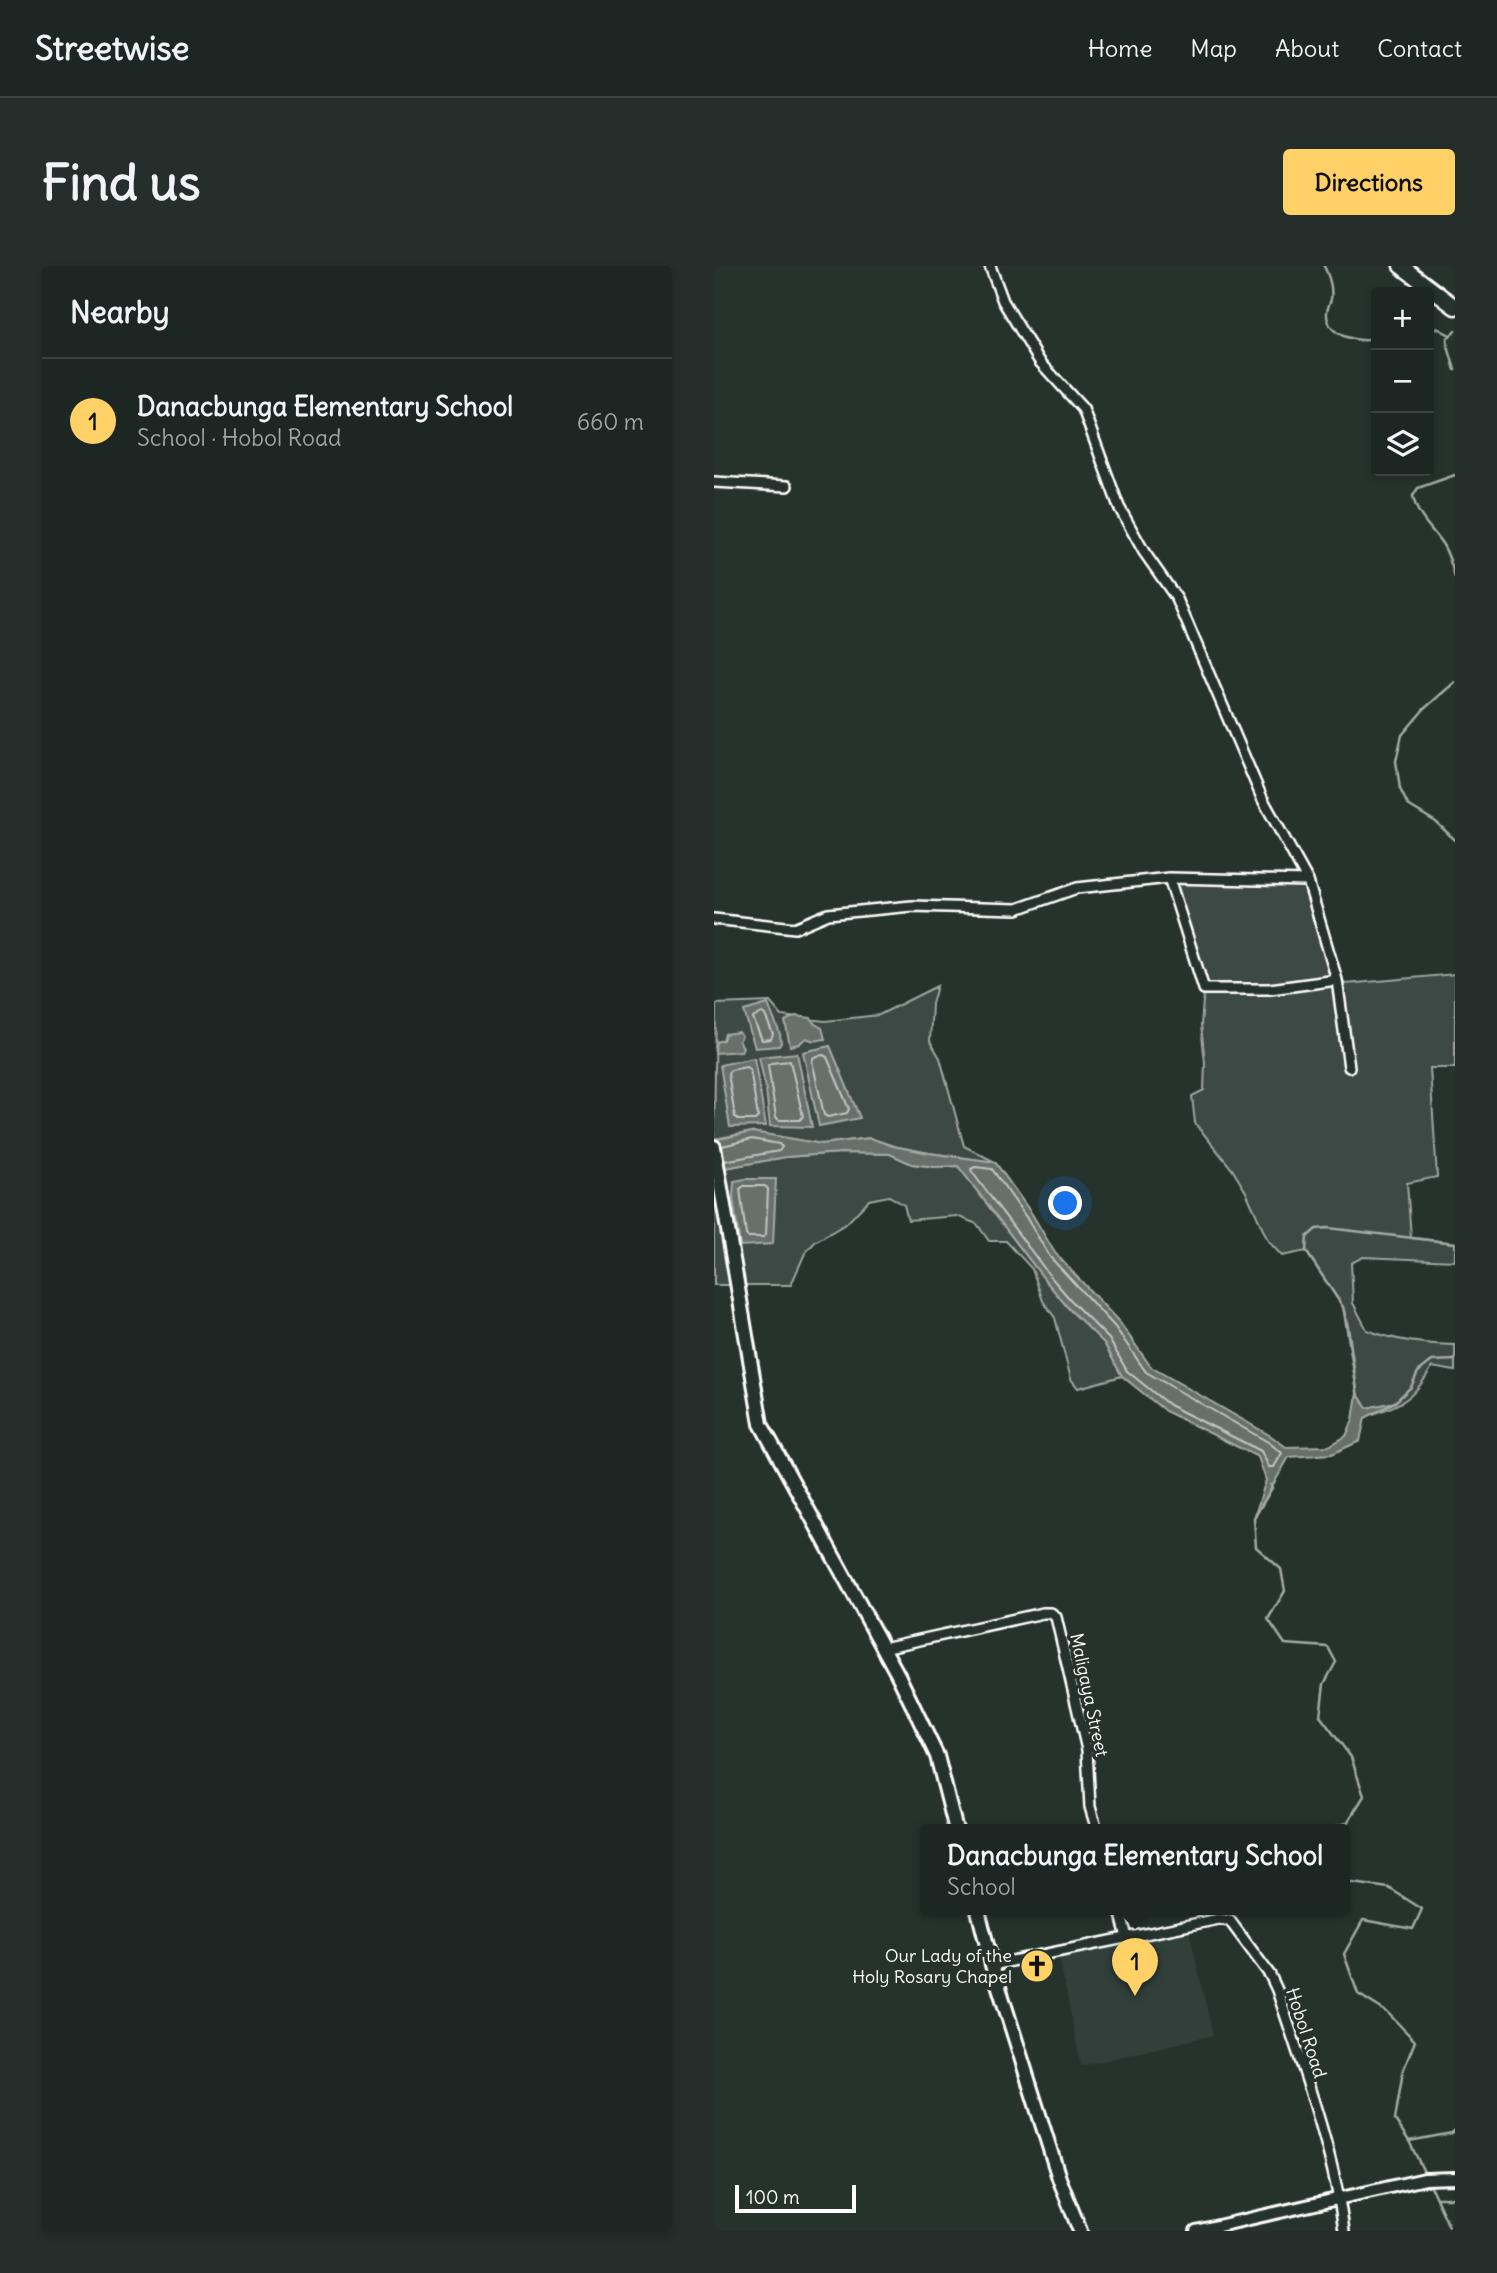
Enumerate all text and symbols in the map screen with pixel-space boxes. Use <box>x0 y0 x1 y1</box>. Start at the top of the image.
text: Streetwise <box>35 27 189 69</box>
text: Home <box>1088 33 1152 63</box>
text: Map <box>1190 33 1237 63</box>
text: About <box>1275 33 1339 63</box>
text: Contact <box>1377 33 1462 63</box>
button: Directions <box>1283 149 1455 215</box>
text: Find us <box>42 152 200 213</box>
map controls <box>1371 287 1434 476</box>
button: + <box>1371 287 1434 350</box>
text: Nearby <box>70 293 170 331</box>
button: − <box>1371 350 1434 413</box>
text: Danacbunga Elementary School <box>137 390 513 423</box>
text: 1 <box>88 407 98 436</box>
text: 660 m <box>577 407 644 436</box>
button: layers <box>1371 413 1434 476</box>
text: School · Hobol Road <box>137 423 341 452</box>
your location <box>1048 1186 1082 1220</box>
street label: Maligaya Street <box>1065 1631 1114 1759</box>
popup <box>920 1824 1350 1915</box>
text: Danacbunga Elementary School <box>947 1839 1323 1872</box>
text: School <box>947 1872 1016 1901</box>
pin: 1 <box>1112 1938 1158 1996</box>
place label: Our Lady of the Holy Rosary Chapel <box>852 1944 1012 1988</box>
church icon: Our Lady of the Holy Rosary Chapel <box>1018 1947 1056 1985</box>
street label: Hobol Road <box>1281 1985 1332 2081</box>
scale bar <box>735 2182 856 2214</box>
text: 100 m <box>746 2185 800 2209</box>

